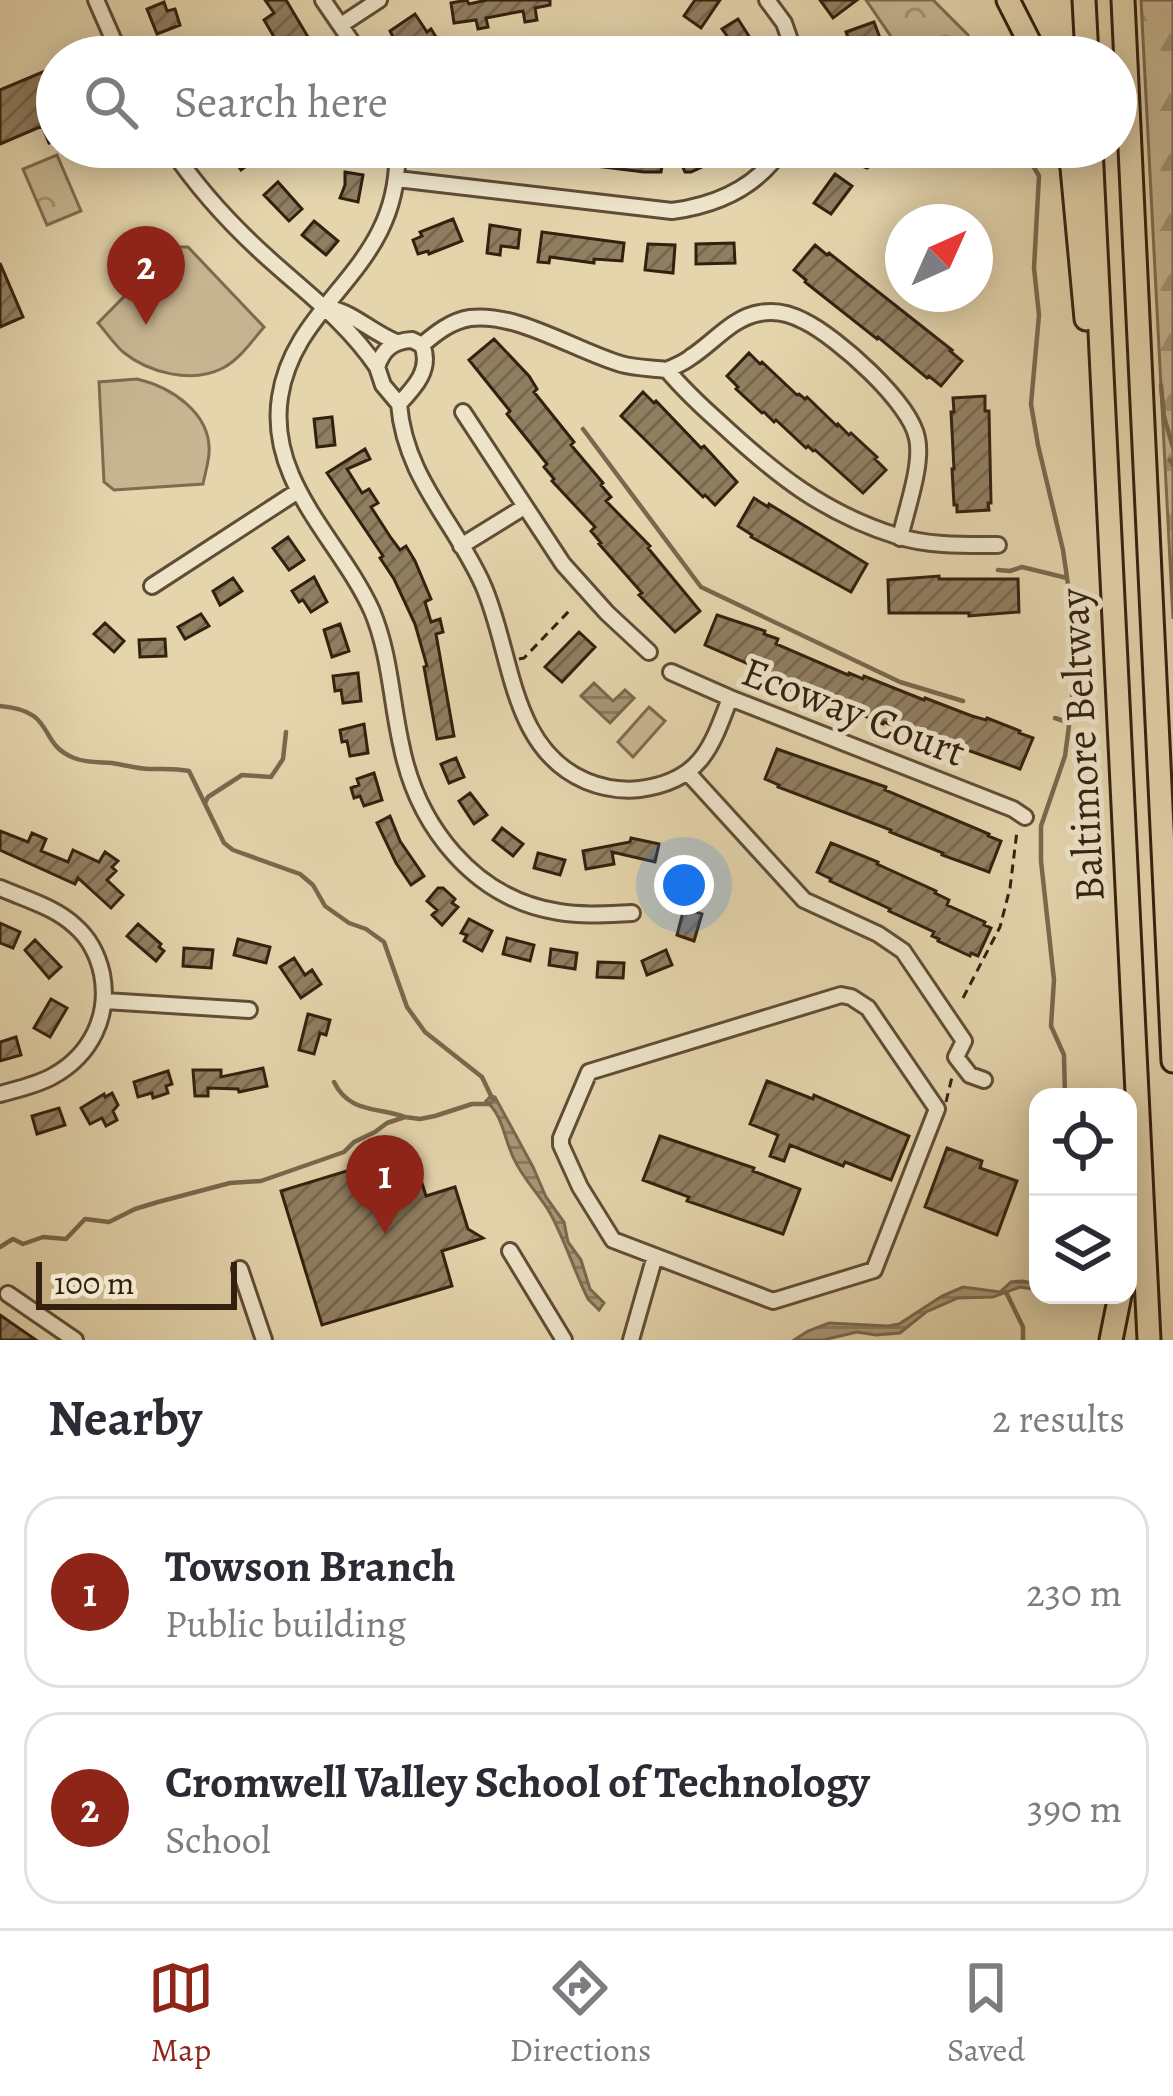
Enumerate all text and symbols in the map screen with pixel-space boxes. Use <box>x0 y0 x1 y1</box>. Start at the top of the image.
search box <box>36 36 1137 168</box>
icon: search <box>78 69 144 135</box>
text: Search here <box>174 71 388 133</box>
north arrow <box>885 204 993 312</box>
pin: 2 <box>107 226 185 325</box>
street label: Baltimore Beltway <box>1044 586 1118 903</box>
street label: Ecoway Court <box>734 642 974 780</box>
your location <box>654 855 714 915</box>
map controls <box>1029 1088 1137 1304</box>
button: locate <box>1029 1088 1137 1196</box>
pin: 1 <box>346 1135 424 1234</box>
button: layers <box>1029 1196 1137 1304</box>
scale bar <box>36 1256 237 1309</box>
text: 100 m <box>54 1260 134 1305</box>
text: Nearby <box>48 1383 202 1453</box>
text: 2 results <box>992 1392 1125 1445</box>
text: Towson Branch <box>165 1535 456 1597</box>
text: 1 <box>83 1566 97 1619</box>
text: 230 m <box>1026 1566 1122 1619</box>
text: Public building <box>165 1597 406 1650</box>
text: Cromwell Valley School of Technology <box>165 1751 870 1813</box>
text: 2 <box>81 1782 99 1835</box>
text: 390 m <box>1027 1782 1122 1835</box>
text: School <box>165 1813 271 1866</box>
tab: Map <box>148 1955 214 2072</box>
tab: Directions <box>510 1955 651 2072</box>
tab: Saved <box>947 1955 1025 2072</box>

